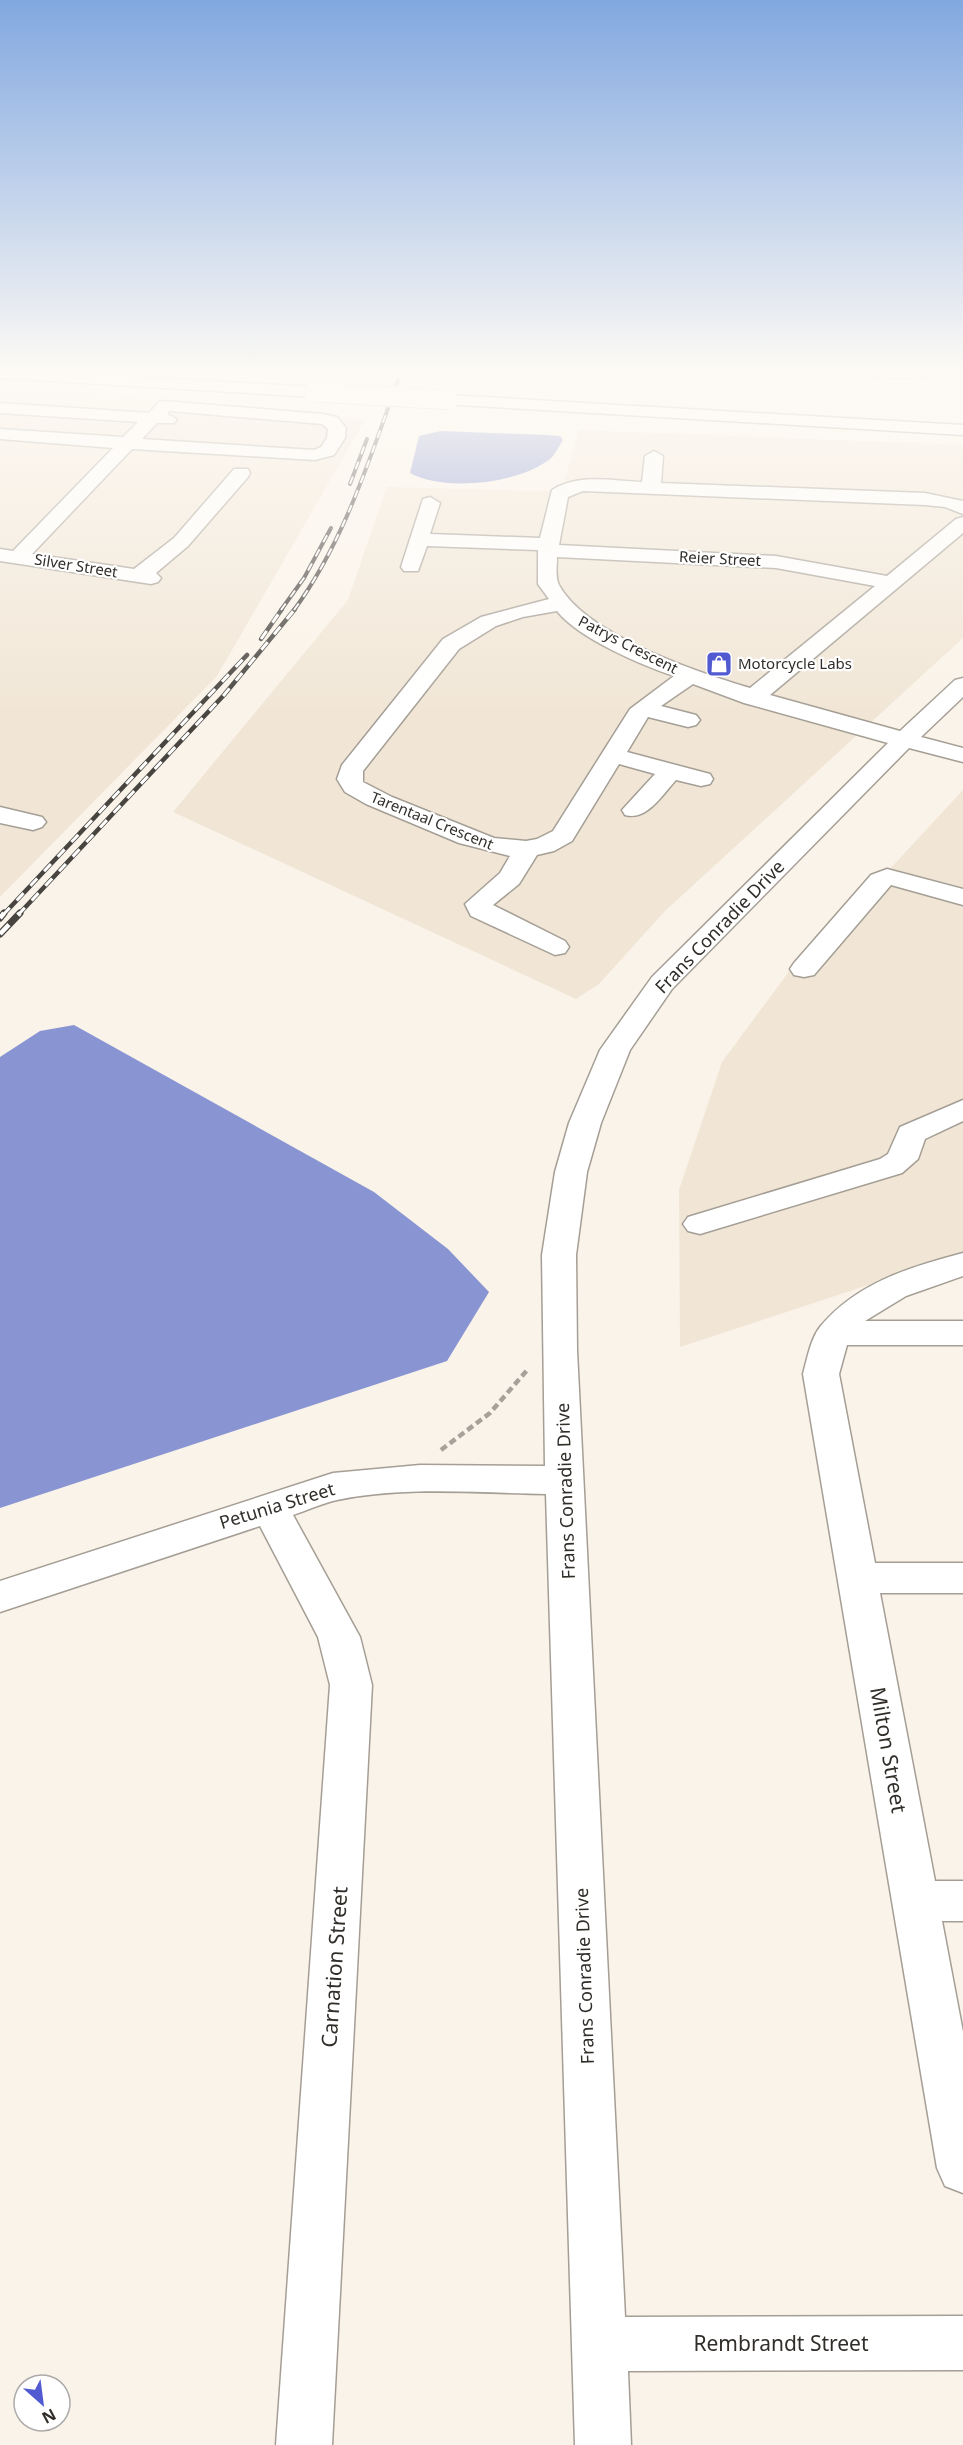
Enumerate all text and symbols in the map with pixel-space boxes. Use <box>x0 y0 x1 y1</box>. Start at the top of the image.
street label: Reier Street <box>679 546 762 570</box>
street label: Silver Street <box>33 549 120 582</box>
street label: Patrys Crescent <box>575 610 682 678</box>
shop icon: Motorcycle Labs <box>704 649 734 679</box>
place label: Motorcycle Labs <box>738 653 852 673</box>
street label: Tarentaal Crescent <box>368 786 497 854</box>
street label: Frans Conradie Drive <box>649 854 789 998</box>
street label: Frans Conradie Drive <box>550 1402 580 1580</box>
street label: Petunia Street <box>216 1476 338 1534</box>
street label: Milton Street <box>864 1685 914 1815</box>
street label: Carnation Street <box>314 1885 354 2048</box>
street label: Frans Conradie Drive <box>569 1887 599 2065</box>
street label: Rembrandt Street <box>693 2329 869 2357</box>
north arrow <box>12 2373 72 2433</box>
text: N <box>38 2403 60 2429</box>

